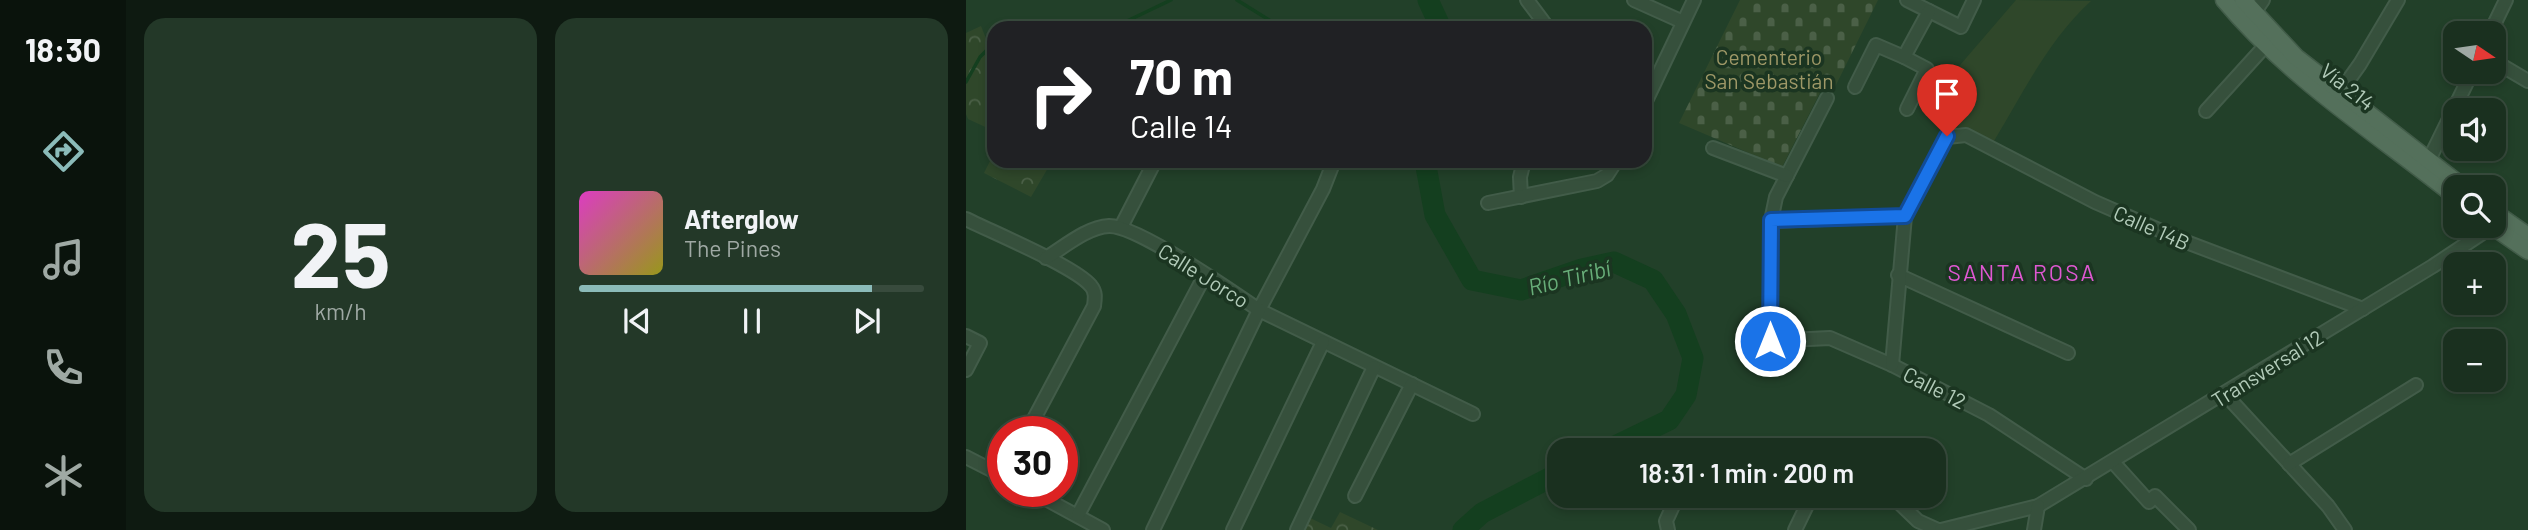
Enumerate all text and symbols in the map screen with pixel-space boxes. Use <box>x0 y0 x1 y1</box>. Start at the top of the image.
north arrow <box>2443 21 2506 84</box>
map controls <box>2443 21 2506 392</box>
text: 18:30 <box>25 30 101 68</box>
park label: Cementerio San Sebastián <box>1704 44 1834 93</box>
text: 70 m <box>1130 46 1233 105</box>
icon: right <box>1015 49 1106 140</box>
street label: Vía 214 <box>2316 57 2380 115</box>
pin <box>1917 64 1977 136</box>
icon: arrive <box>1928 75 1966 113</box>
button: sound <box>2443 98 2506 161</box>
text: Calle 14 <box>1130 106 1233 144</box>
icon: directions <box>39 127 88 176</box>
button: search <box>2443 175 2506 238</box>
text: 25 <box>290 197 391 306</box>
street label: Calle 14B <box>2110 199 2194 255</box>
text: Afterglow <box>684 203 799 234</box>
text: The Pines <box>684 234 781 262</box>
icon: music <box>39 235 88 284</box>
street label: Calle Jorco <box>1154 237 1254 313</box>
button: + <box>2443 252 2506 315</box>
water label: Río Tiribí <box>1525 253 1614 301</box>
district label: SANTA ROSA <box>1947 258 2097 286</box>
text: km/h <box>314 297 367 325</box>
icon: previous <box>618 302 656 340</box>
icon: pause <box>733 302 771 340</box>
icon: next <box>848 302 886 340</box>
position arrow <box>1733 304 1807 378</box>
street label: Transversal 12 <box>2207 324 2327 412</box>
button: − <box>2443 329 2506 392</box>
icon: phone <box>39 343 88 392</box>
street label: Calle 12 <box>1899 361 1971 413</box>
speed limit sign: 30 <box>987 416 1078 507</box>
icon: climate <box>39 451 88 500</box>
text: 18:31 · 1 min · 200 m <box>1639 457 1854 488</box>

